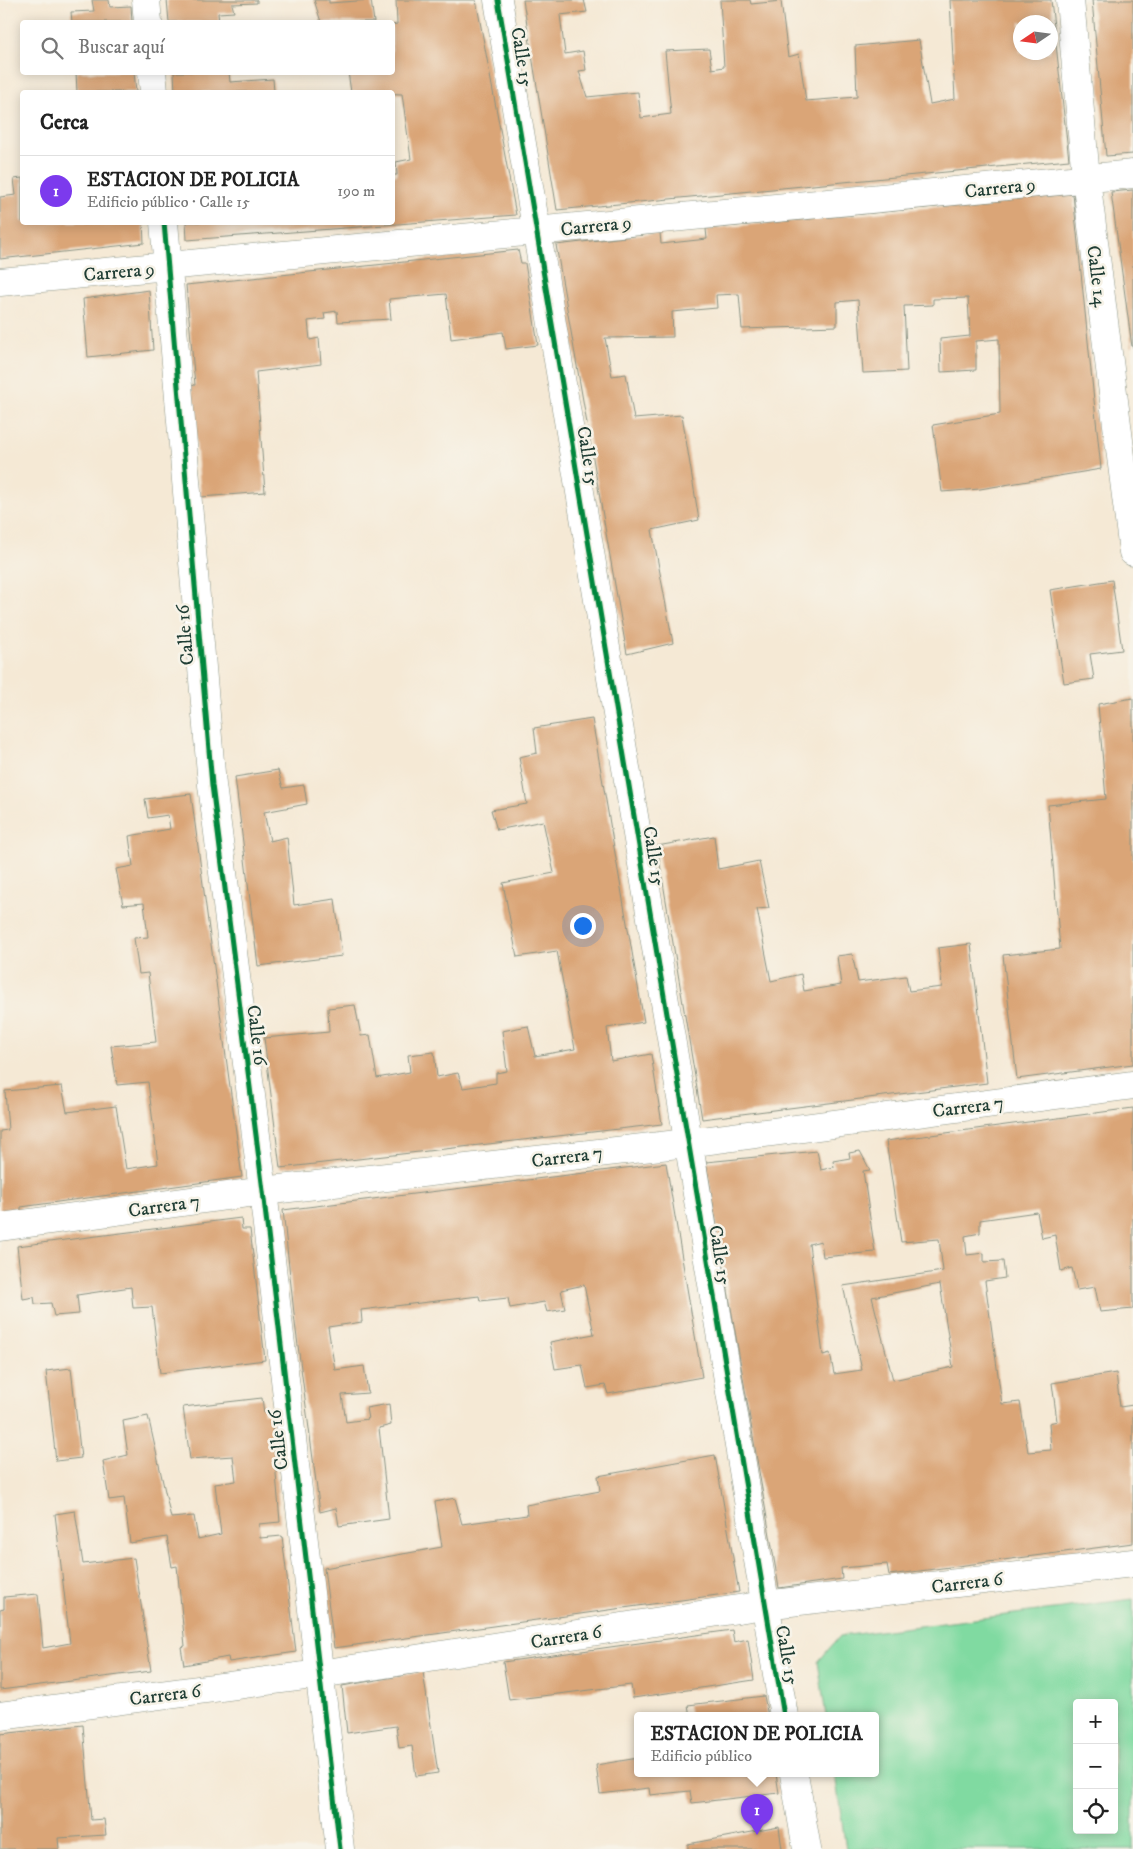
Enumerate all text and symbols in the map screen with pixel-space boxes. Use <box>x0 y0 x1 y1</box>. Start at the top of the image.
north arrow <box>1013 15 1058 60</box>
search box <box>20 20 395 75</box>
street label: Calle 15 <box>505 26 538 89</box>
icon: search <box>38 34 66 62</box>
text: Buscar aquí <box>78 36 164 59</box>
text: Cerca <box>40 110 88 136</box>
text: ESTACION DE POLICIA <box>87 169 299 192</box>
street label: Carrera 9 <box>963 173 1037 204</box>
text: 1 <box>53 181 59 201</box>
text: 190 m <box>337 181 375 201</box>
text: Edificio público · Calle 15 <box>87 192 250 212</box>
street label: Carrera 9 <box>559 211 633 242</box>
street label: Calle 14 <box>1081 244 1112 309</box>
street label: Carrera 9 <box>83 258 156 287</box>
street label: Calle 15 <box>571 425 604 488</box>
street label: Calle 16 <box>171 602 200 666</box>
street label: Calle 15 <box>637 825 670 888</box>
your location <box>570 913 596 939</box>
street label: Calle 16 <box>241 1004 272 1068</box>
street label: Carrera 7 <box>931 1092 1005 1123</box>
street label: Carrera 7 <box>530 1142 604 1173</box>
street label: Carrera 7 <box>127 1190 201 1223</box>
street label: Calle 15 <box>703 1224 736 1287</box>
street label: Calle 16 <box>263 1407 294 1471</box>
street label: Carrera 6 <box>930 1568 1005 1599</box>
street label: Carrera 6 <box>529 1620 605 1654</box>
street label: Calle 15 <box>770 1624 803 1687</box>
street label: Carrera 6 <box>128 1680 203 1711</box>
map controls <box>1073 1699 1118 1834</box>
button: + <box>1073 1699 1118 1744</box>
popup <box>634 1712 879 1777</box>
text: ESTACION DE POLICIA <box>650 1723 863 1746</box>
button: − <box>1073 1744 1118 1789</box>
text: Edificio público <box>650 1746 752 1766</box>
button: locate <box>1073 1789 1118 1834</box>
pin: 1 <box>741 1794 773 1835</box>

